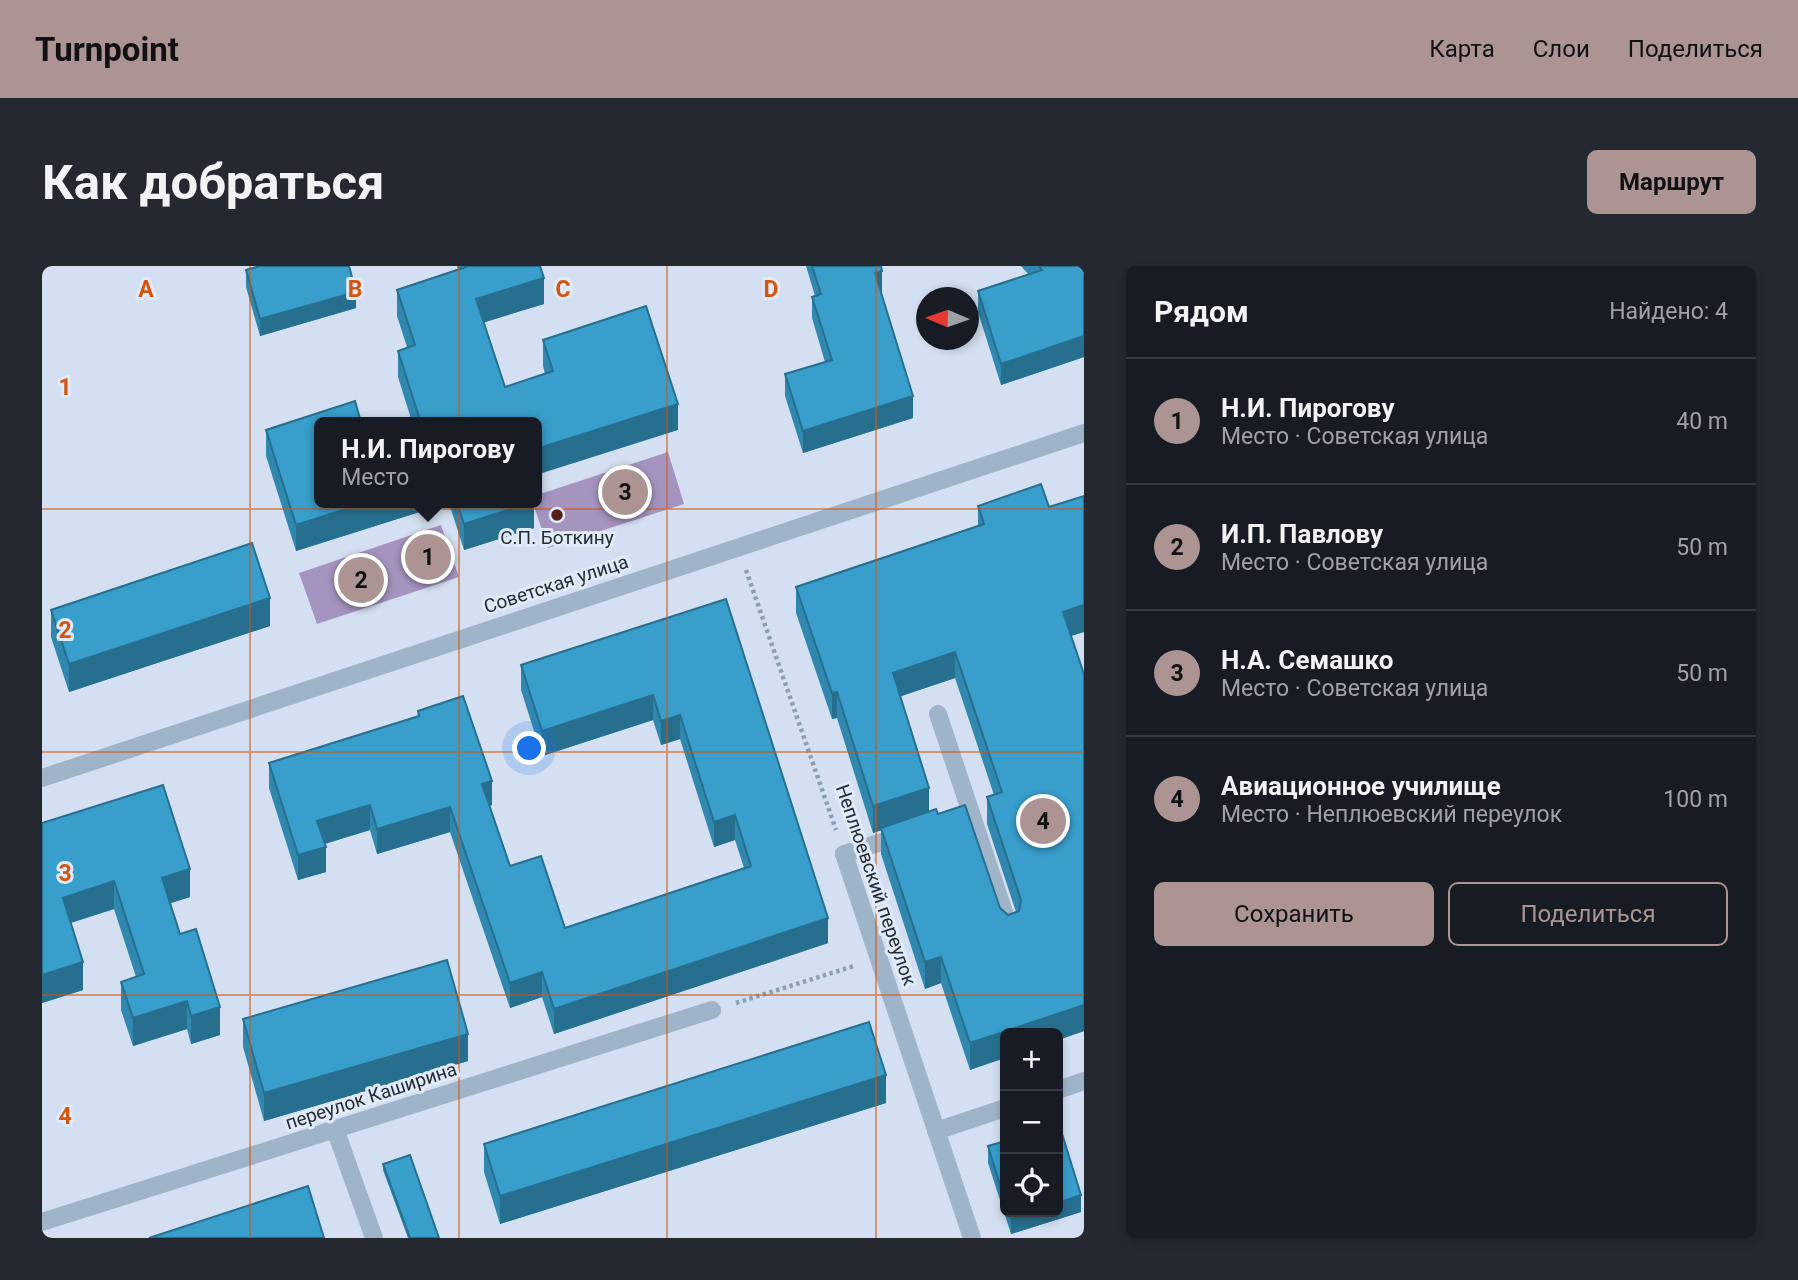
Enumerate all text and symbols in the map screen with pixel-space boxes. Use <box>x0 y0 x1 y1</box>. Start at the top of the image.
text: Turnpoint <box>35 30 179 69</box>
text: Карта <box>1429 35 1495 63</box>
text: Слои <box>1533 35 1590 63</box>
text: Поделиться <box>1628 35 1763 63</box>
button: Маршрут <box>1587 150 1756 214</box>
text: Как добраться <box>42 154 384 211</box>
text: A <box>138 276 154 303</box>
text: B <box>348 276 362 303</box>
text: C <box>555 276 571 303</box>
text: D <box>764 276 778 303</box>
north arrow <box>916 287 979 350</box>
text: Рядом <box>1154 294 1249 329</box>
text: Найдено: 4 <box>1609 298 1728 325</box>
text: 1 <box>58 374 72 401</box>
text: Н.И. Пирогову <box>1221 393 1394 423</box>
text: 1 <box>1170 408 1184 435</box>
text: 40 m <box>1676 408 1728 435</box>
popup <box>314 417 542 508</box>
text: Место · Советская улица <box>1221 423 1488 450</box>
text: Н.И. Пирогову <box>341 434 515 464</box>
text: Место <box>341 464 409 491</box>
pin: 3 <box>602 466 648 518</box>
marker: С.П. Боткину <box>549 507 565 523</box>
text: И.П. Павлову <box>1221 519 1383 549</box>
place label: С.П. Боткину <box>500 526 614 549</box>
pin: 1 <box>405 531 451 583</box>
text: 2 <box>1170 534 1184 561</box>
text: 50 m <box>1676 534 1728 561</box>
text: Место · Советская улица <box>1221 549 1488 576</box>
street label: Советская улица <box>481 550 631 618</box>
pin: 2 <box>338 554 384 606</box>
text: 2 <box>58 617 72 644</box>
text: Н.А. Семашко <box>1221 645 1393 675</box>
text: 3 <box>1170 660 1184 687</box>
text: 50 m <box>1676 660 1728 687</box>
text: Место · Советская улица <box>1221 675 1488 702</box>
your location <box>512 731 546 765</box>
text: Авиационное училище <box>1221 771 1501 801</box>
street label: Неплюевский переулок <box>831 781 921 989</box>
text: 4 <box>1170 786 1184 813</box>
text: 100 m <box>1663 786 1728 813</box>
pin: 4 <box>1020 795 1066 847</box>
text: Место · Неплюевский переулок <box>1221 801 1562 828</box>
text: 3 <box>58 860 72 887</box>
button: Сохранить <box>1154 882 1434 946</box>
button: Поделиться <box>1448 882 1728 946</box>
map controls <box>1000 1028 1063 1217</box>
button: + <box>1000 1028 1063 1091</box>
street label: переулок Каширина <box>282 1057 460 1135</box>
button: − <box>1000 1091 1063 1154</box>
text: 4 <box>58 1103 72 1130</box>
button: locate <box>1000 1154 1063 1217</box>

